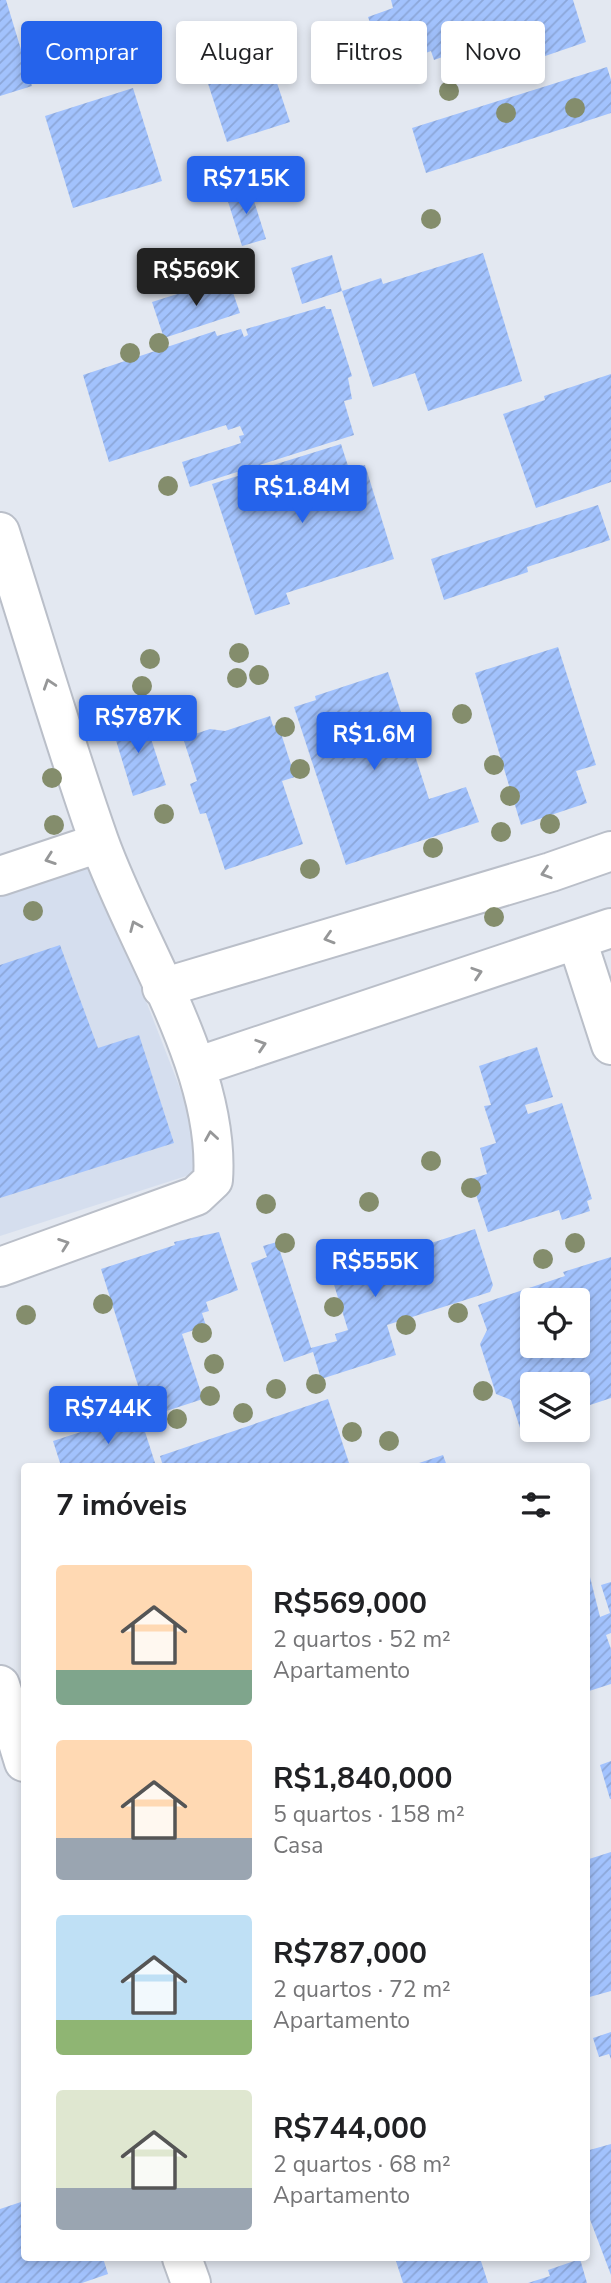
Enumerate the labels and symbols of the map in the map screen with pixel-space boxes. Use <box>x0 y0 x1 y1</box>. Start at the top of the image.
pin: R$715K <box>189 156 303 216</box>
pin: R$569K <box>139 248 253 308</box>
pin: R$1.84M <box>237 466 367 525</box>
one-way arrow <box>42 679 57 691</box>
pin: R$787K <box>81 696 195 755</box>
pin: R$1.6M <box>317 712 431 772</box>
one-way arrow <box>44 851 56 865</box>
one-way arrow <box>541 865 553 879</box>
one-way arrow <box>129 921 143 933</box>
one-way arrow <box>323 930 335 945</box>
one-way arrow <box>470 967 483 981</box>
one-way arrow <box>255 1039 267 1053</box>
one-way arrow <box>204 1130 219 1142</box>
one-way arrow <box>58 1238 70 1252</box>
pin: R$555K <box>318 1240 432 1299</box>
pin: R$744K <box>51 1386 165 1446</box>

